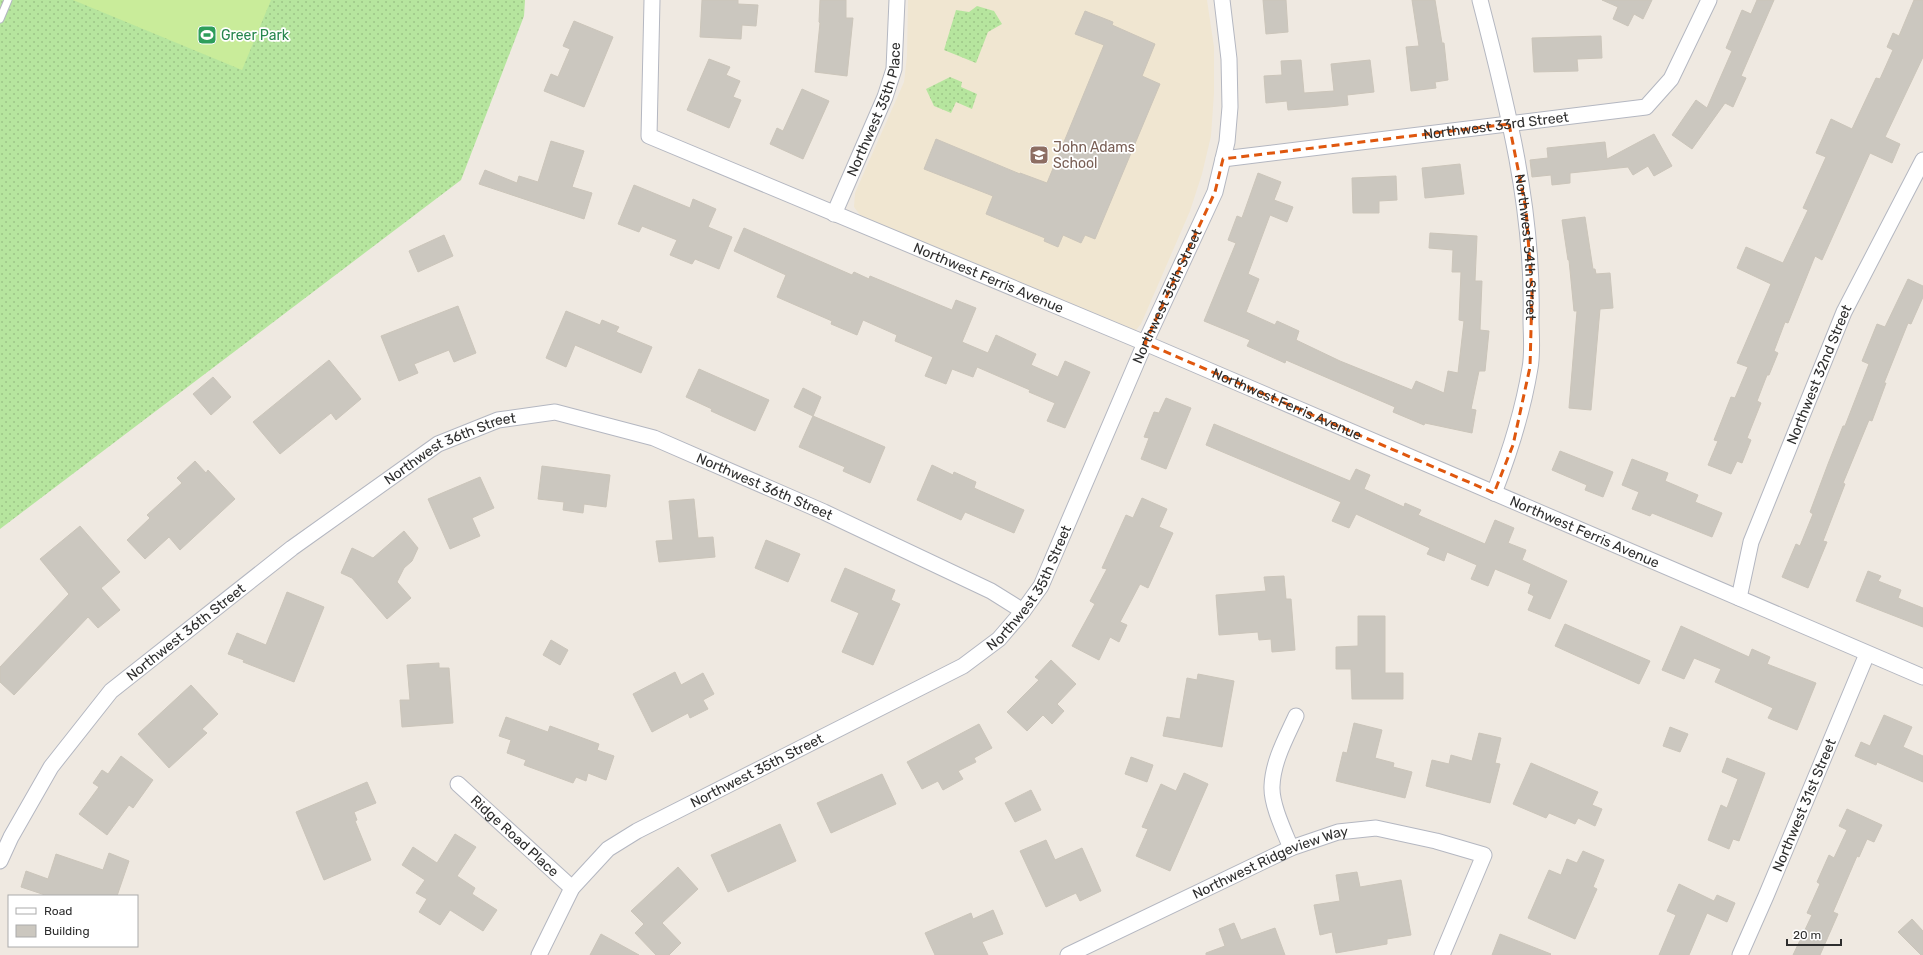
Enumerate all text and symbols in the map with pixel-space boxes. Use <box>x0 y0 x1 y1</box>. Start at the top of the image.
sports icon: Greer Park <box>196 24 218 46</box>
place label: Greer Park <box>221 27 290 44</box>
street label: Northwest 35th Place <box>843 42 904 179</box>
street label: Northwest 33rd Street <box>1422 108 1570 143</box>
place label: John Adams School <box>1053 139 1135 172</box>
school or university icon: John Adams School <box>1028 144 1050 166</box>
street label: Northwest 34th Street <box>1511 173 1540 321</box>
street label: Northwest 35th Street <box>1129 225 1206 366</box>
street label: Northwest Ferris Avenue <box>911 239 1066 317</box>
street label: Northwest 32nd Street <box>1783 301 1855 447</box>
street label: Northwest Ferris Avenue <box>1210 364 1365 444</box>
street label: Northwest 36th Street <box>381 409 518 488</box>
street label: Northwest 36th Street <box>694 449 836 524</box>
street label: Northwest Ferris Avenue <box>1507 492 1662 571</box>
street label: Northwest 35th Street <box>983 522 1075 654</box>
street label: Northwest 36th Street <box>123 580 249 684</box>
street label: Northwest 35th Street <box>687 729 826 811</box>
street label: Northwest 31st Street <box>1769 735 1839 874</box>
street label: Ridge Road Place <box>467 792 562 880</box>
street label: Northwest Ridgeview Way <box>1190 822 1349 903</box>
legend <box>8 895 138 947</box>
text: Road <box>44 904 72 918</box>
scale bar <box>1787 921 1841 947</box>
text: Building <box>44 924 90 938</box>
text: 20 m <box>1793 928 1821 942</box>

